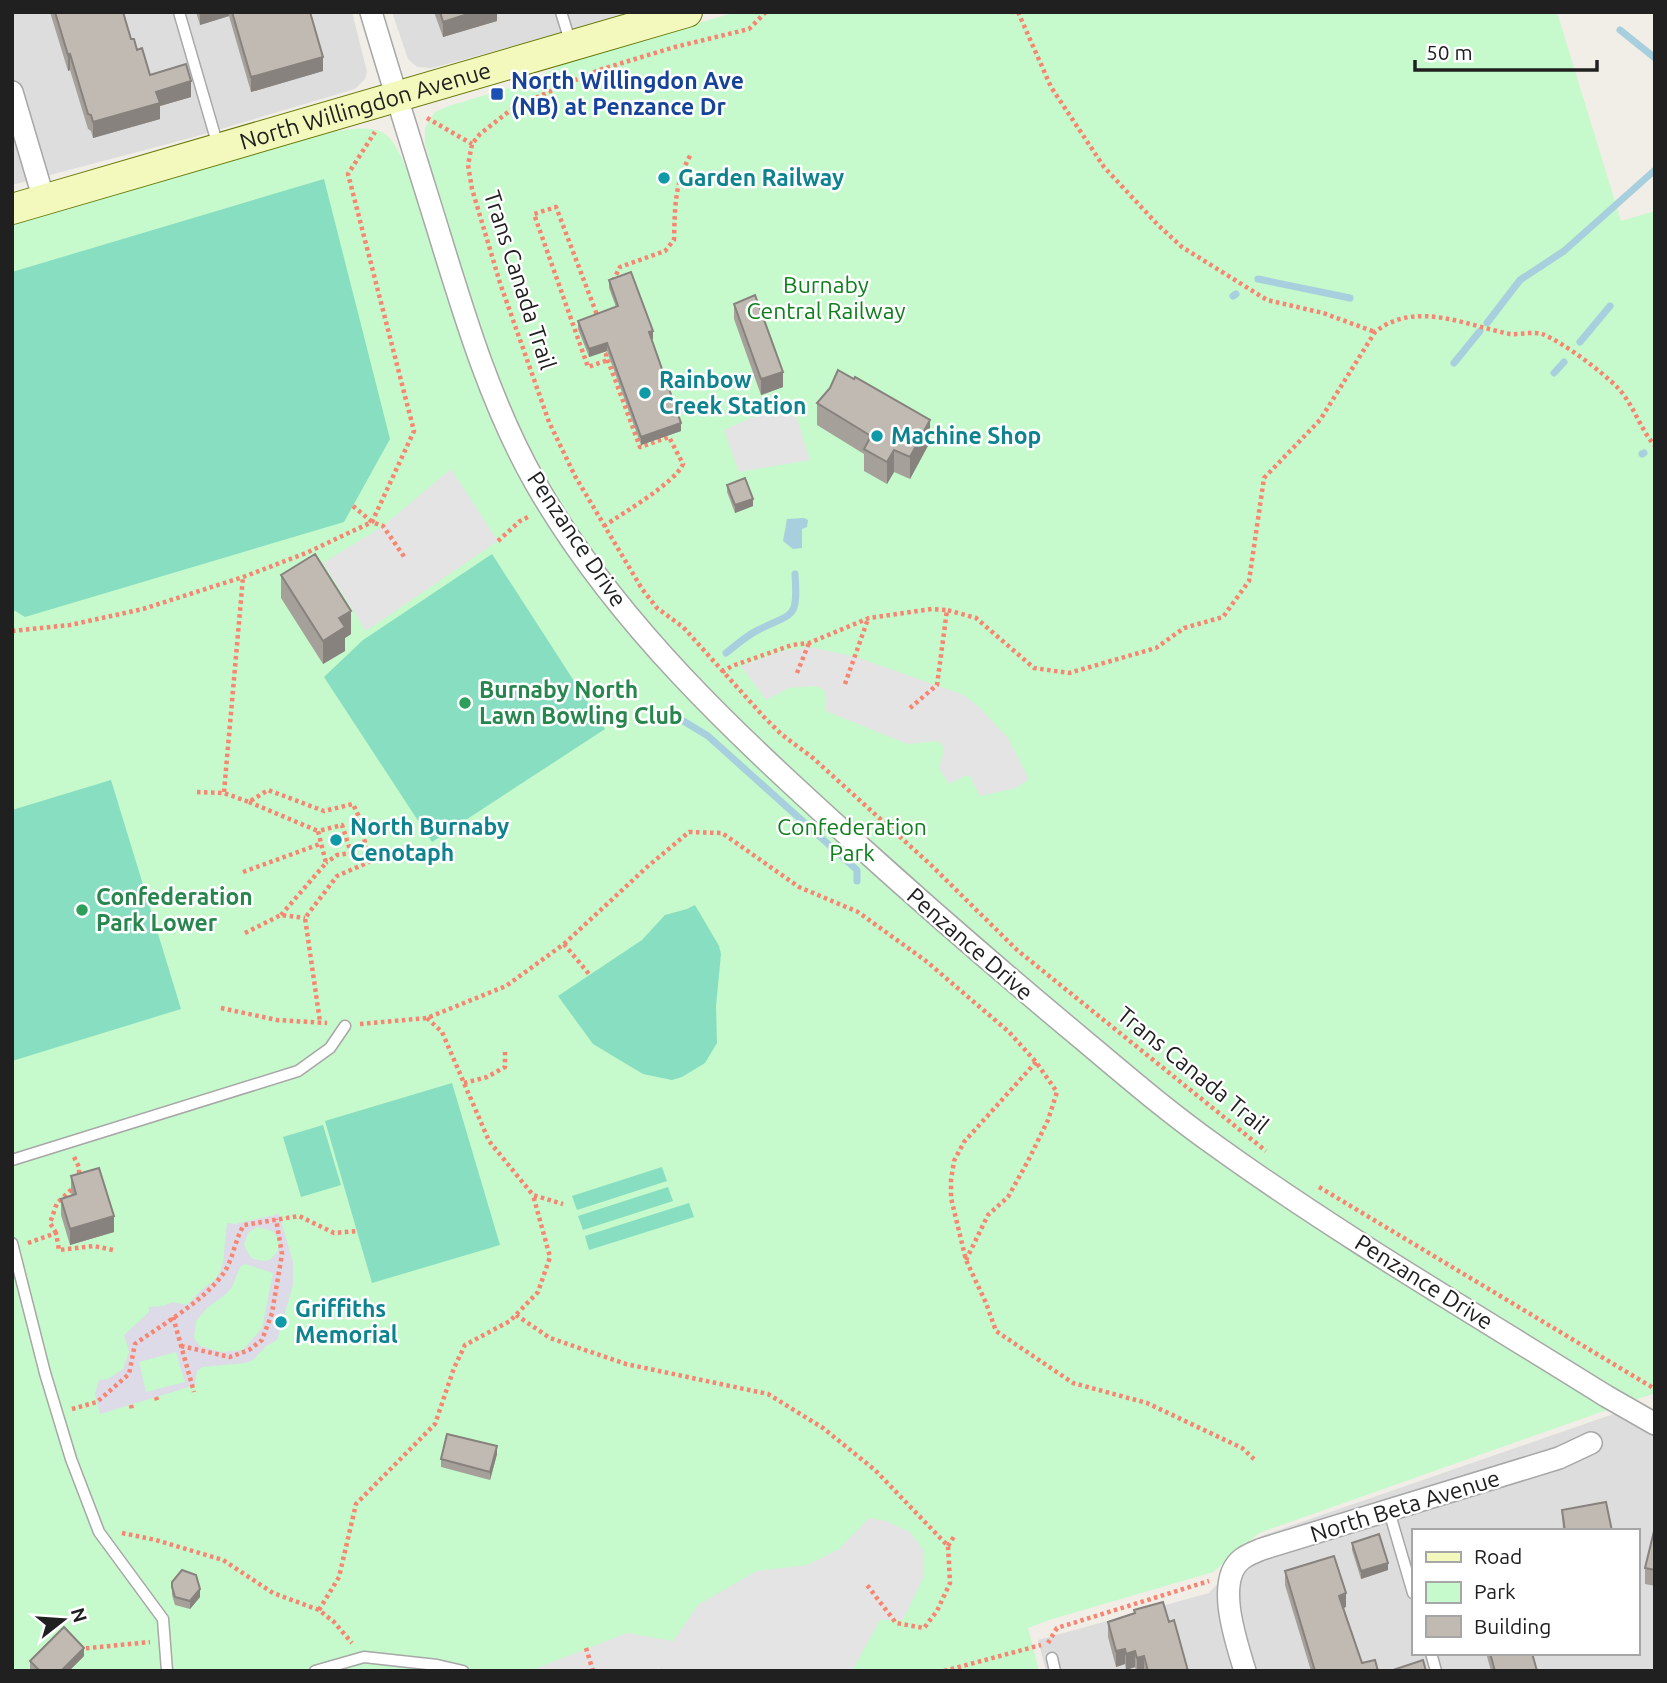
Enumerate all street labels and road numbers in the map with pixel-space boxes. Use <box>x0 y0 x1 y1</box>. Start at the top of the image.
street label: North Willingdon Avenue <box>237 57 494 154</box>
street label: Trans Canada Trail <box>480 187 561 372</box>
street label: Penzance Drive <box>523 466 632 611</box>
street label: Penzance Drive <box>903 882 1038 1005</box>
street label: Trans Canada Trail <box>1113 1001 1274 1138</box>
street label: Penzance Drive <box>1351 1229 1498 1334</box>
street label: North Beta Avenue <box>1307 1465 1503 1546</box>

